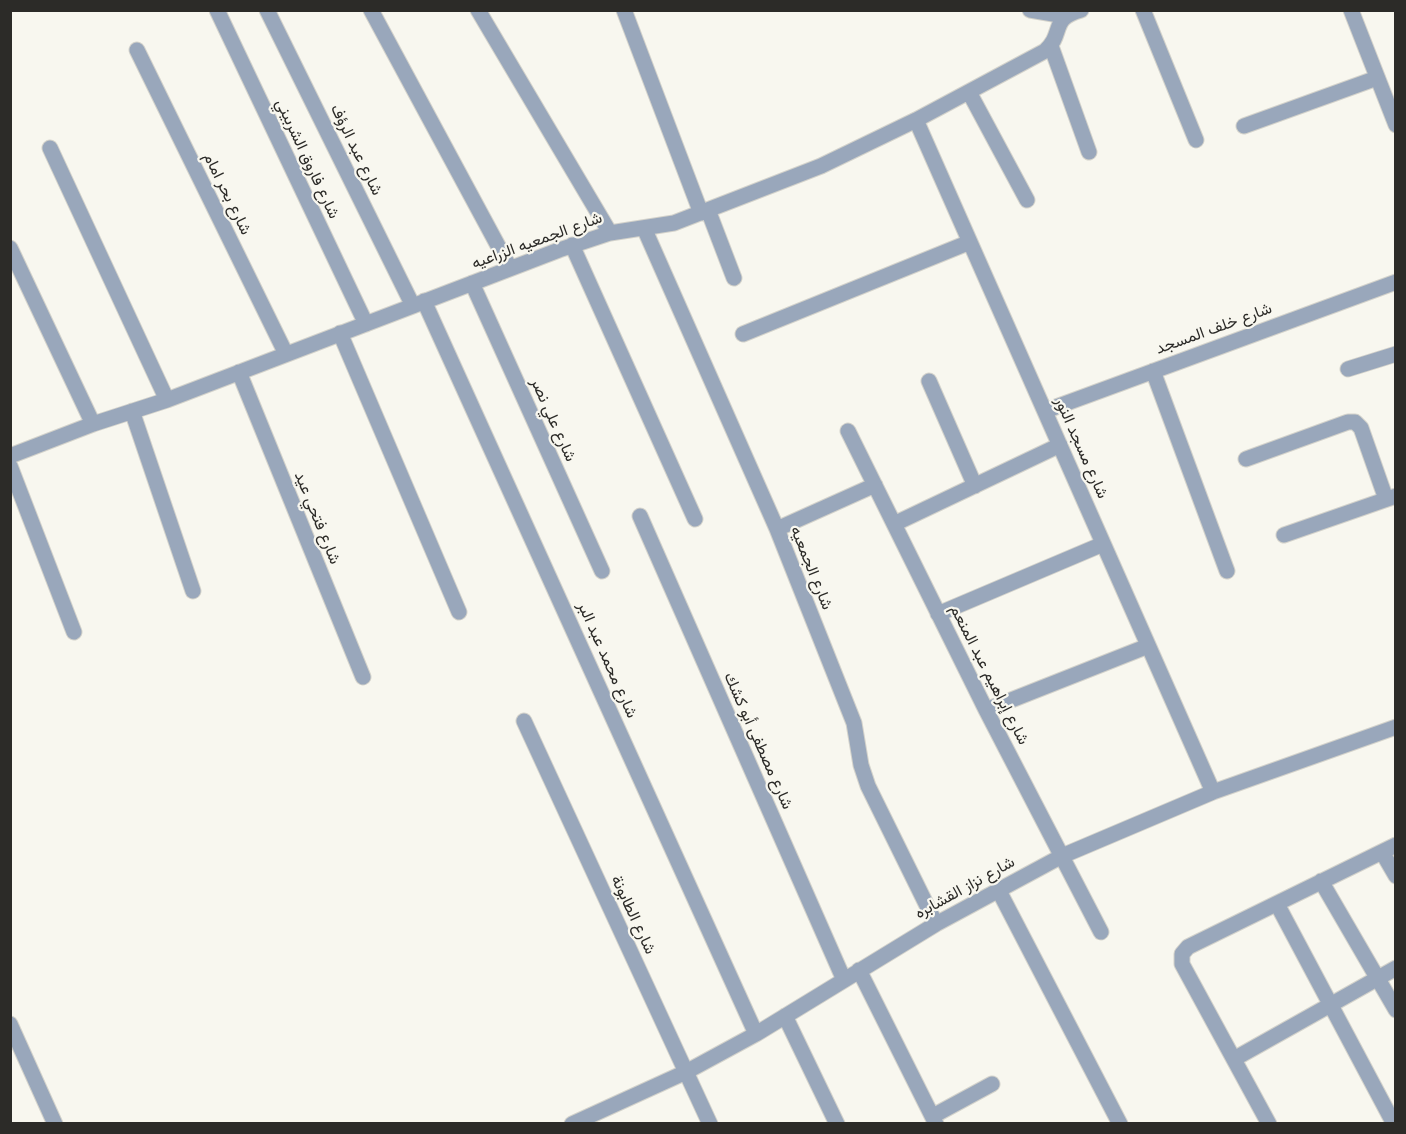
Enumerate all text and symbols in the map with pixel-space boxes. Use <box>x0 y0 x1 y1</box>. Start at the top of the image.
street label: شارع فاروق الشربيني <box>271 96 343 222</box>
street label: شارع عبد الرؤف <box>326 101 386 199</box>
street label: شارع بحر امام <box>199 150 255 238</box>
street label: شارع الجمعيه الزراعيه <box>469 208 605 274</box>
street label: شارع خلف المسجد <box>1153 299 1275 359</box>
street label: شارع علي نصر <box>526 375 580 465</box>
street label: شارع مسجد النور <box>1050 394 1112 502</box>
street label: شارع فتحي عيد <box>290 469 344 567</box>
street label: شارع الجمعيه <box>786 523 836 613</box>
street label: شارع محمد عبد البر <box>573 599 641 721</box>
street label: شارع إبراهيم عبد المنعم <box>945 602 1033 748</box>
street label: شارع مصطفى أبو كشك <box>719 670 797 812</box>
street label: شارع نزاز القشابره <box>912 853 1018 923</box>
street label: شارع الطابونة <box>606 873 660 957</box>

